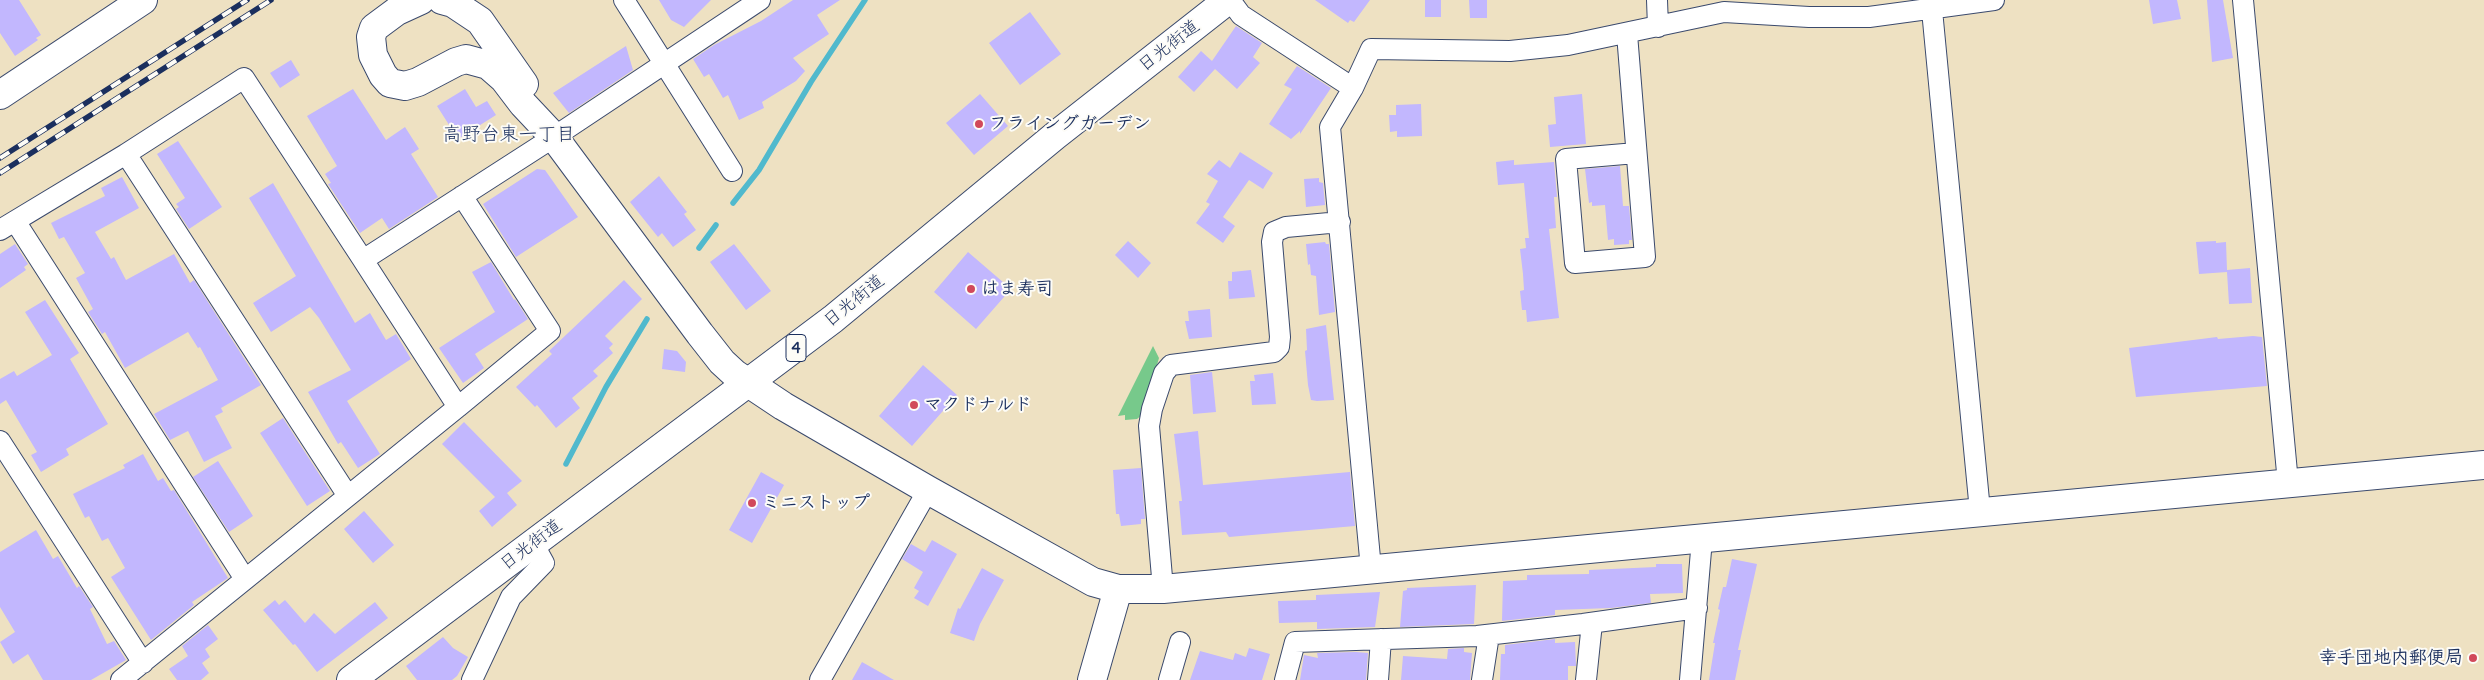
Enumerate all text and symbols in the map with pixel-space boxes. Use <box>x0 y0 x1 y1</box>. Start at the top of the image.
street label: 日光街道 <box>1134 15 1204 77</box>
place label: フライングガーデン <box>989 113 1151 135</box>
marker: フライングガーデン <box>973 118 985 130</box>
district label: 高野台東一丁目 <box>443 124 575 146</box>
street label: 日光街道 <box>819 270 889 332</box>
place label: はま寿司 <box>981 278 1053 300</box>
marker: はま寿司 <box>965 283 977 295</box>
road number: 4 <box>786 334 806 362</box>
place label: マクドナルド <box>924 394 1032 416</box>
marker: マクドナルド <box>908 399 920 411</box>
place label: ミニストップ <box>762 492 870 514</box>
marker: ミニストップ <box>746 497 758 509</box>
street label: 日光街道 <box>496 515 566 575</box>
place label: 幸手団地内郵便局 <box>2319 647 2463 669</box>
marker: 幸手団地内郵便局 <box>2467 652 2479 664</box>

